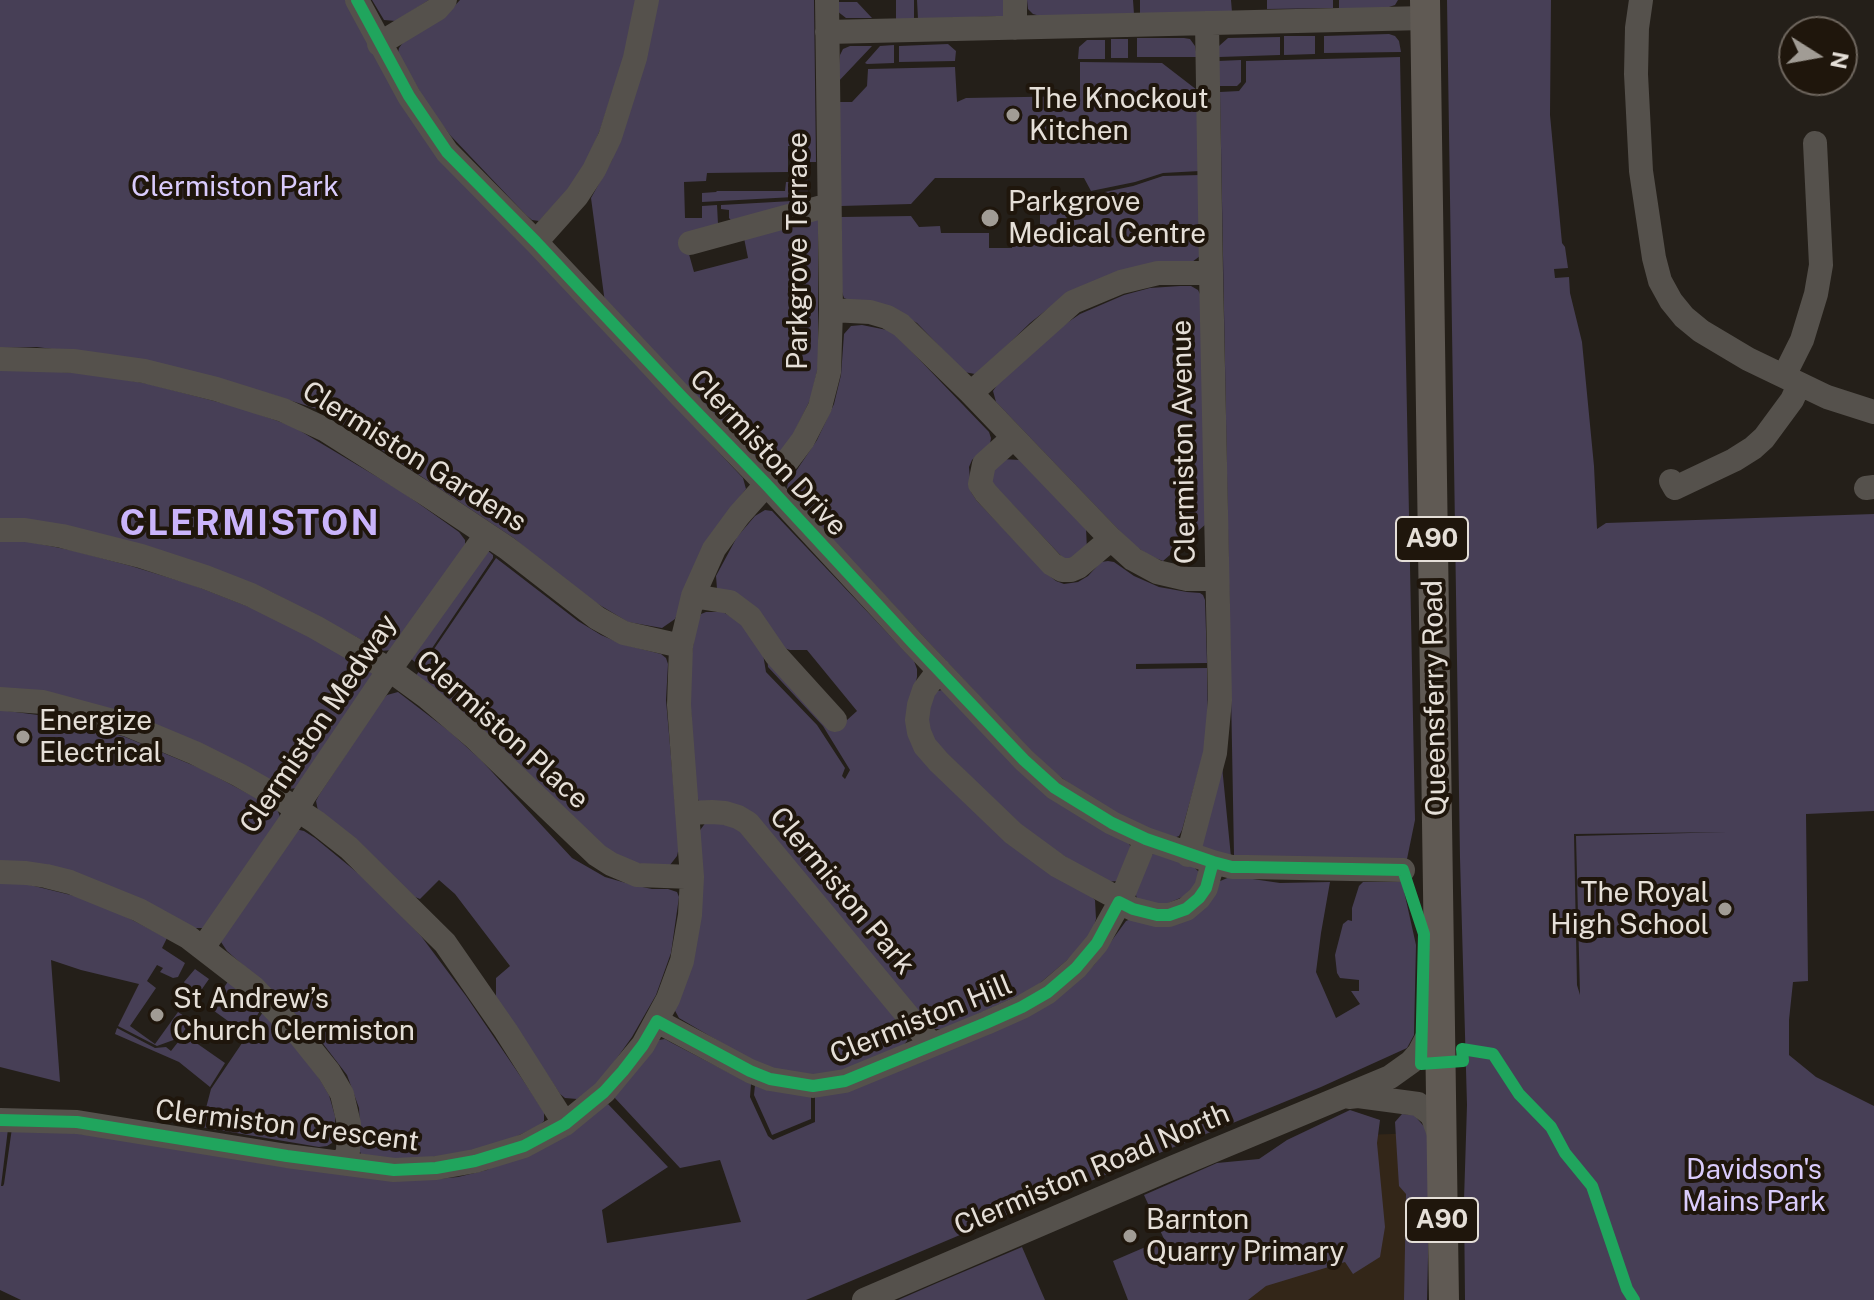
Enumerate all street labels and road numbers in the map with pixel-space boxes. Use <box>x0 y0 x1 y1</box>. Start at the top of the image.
street label: Parkgrove Terrace <box>781 132 815 370</box>
street label: Clermiston Avenue <box>1165 320 1203 564</box>
street label: Clermiston Drive <box>682 363 854 543</box>
street label: Clermiston Gardens <box>296 374 532 540</box>
road number: A90 <box>1396 517 1468 561</box>
street label: Queensferry Road <box>1416 580 1454 816</box>
street label: Clermiston Medway <box>233 608 405 840</box>
street label: Clermiston Place <box>409 644 595 816</box>
street label: Clermiston Park <box>762 801 922 981</box>
street label: Clermiston Hill <box>825 968 1017 1072</box>
street label: Clermiston Crescent <box>153 1093 421 1159</box>
street label: Clermiston Road North <box>949 1097 1235 1243</box>
road number: A90 <box>1406 1198 1478 1242</box>

